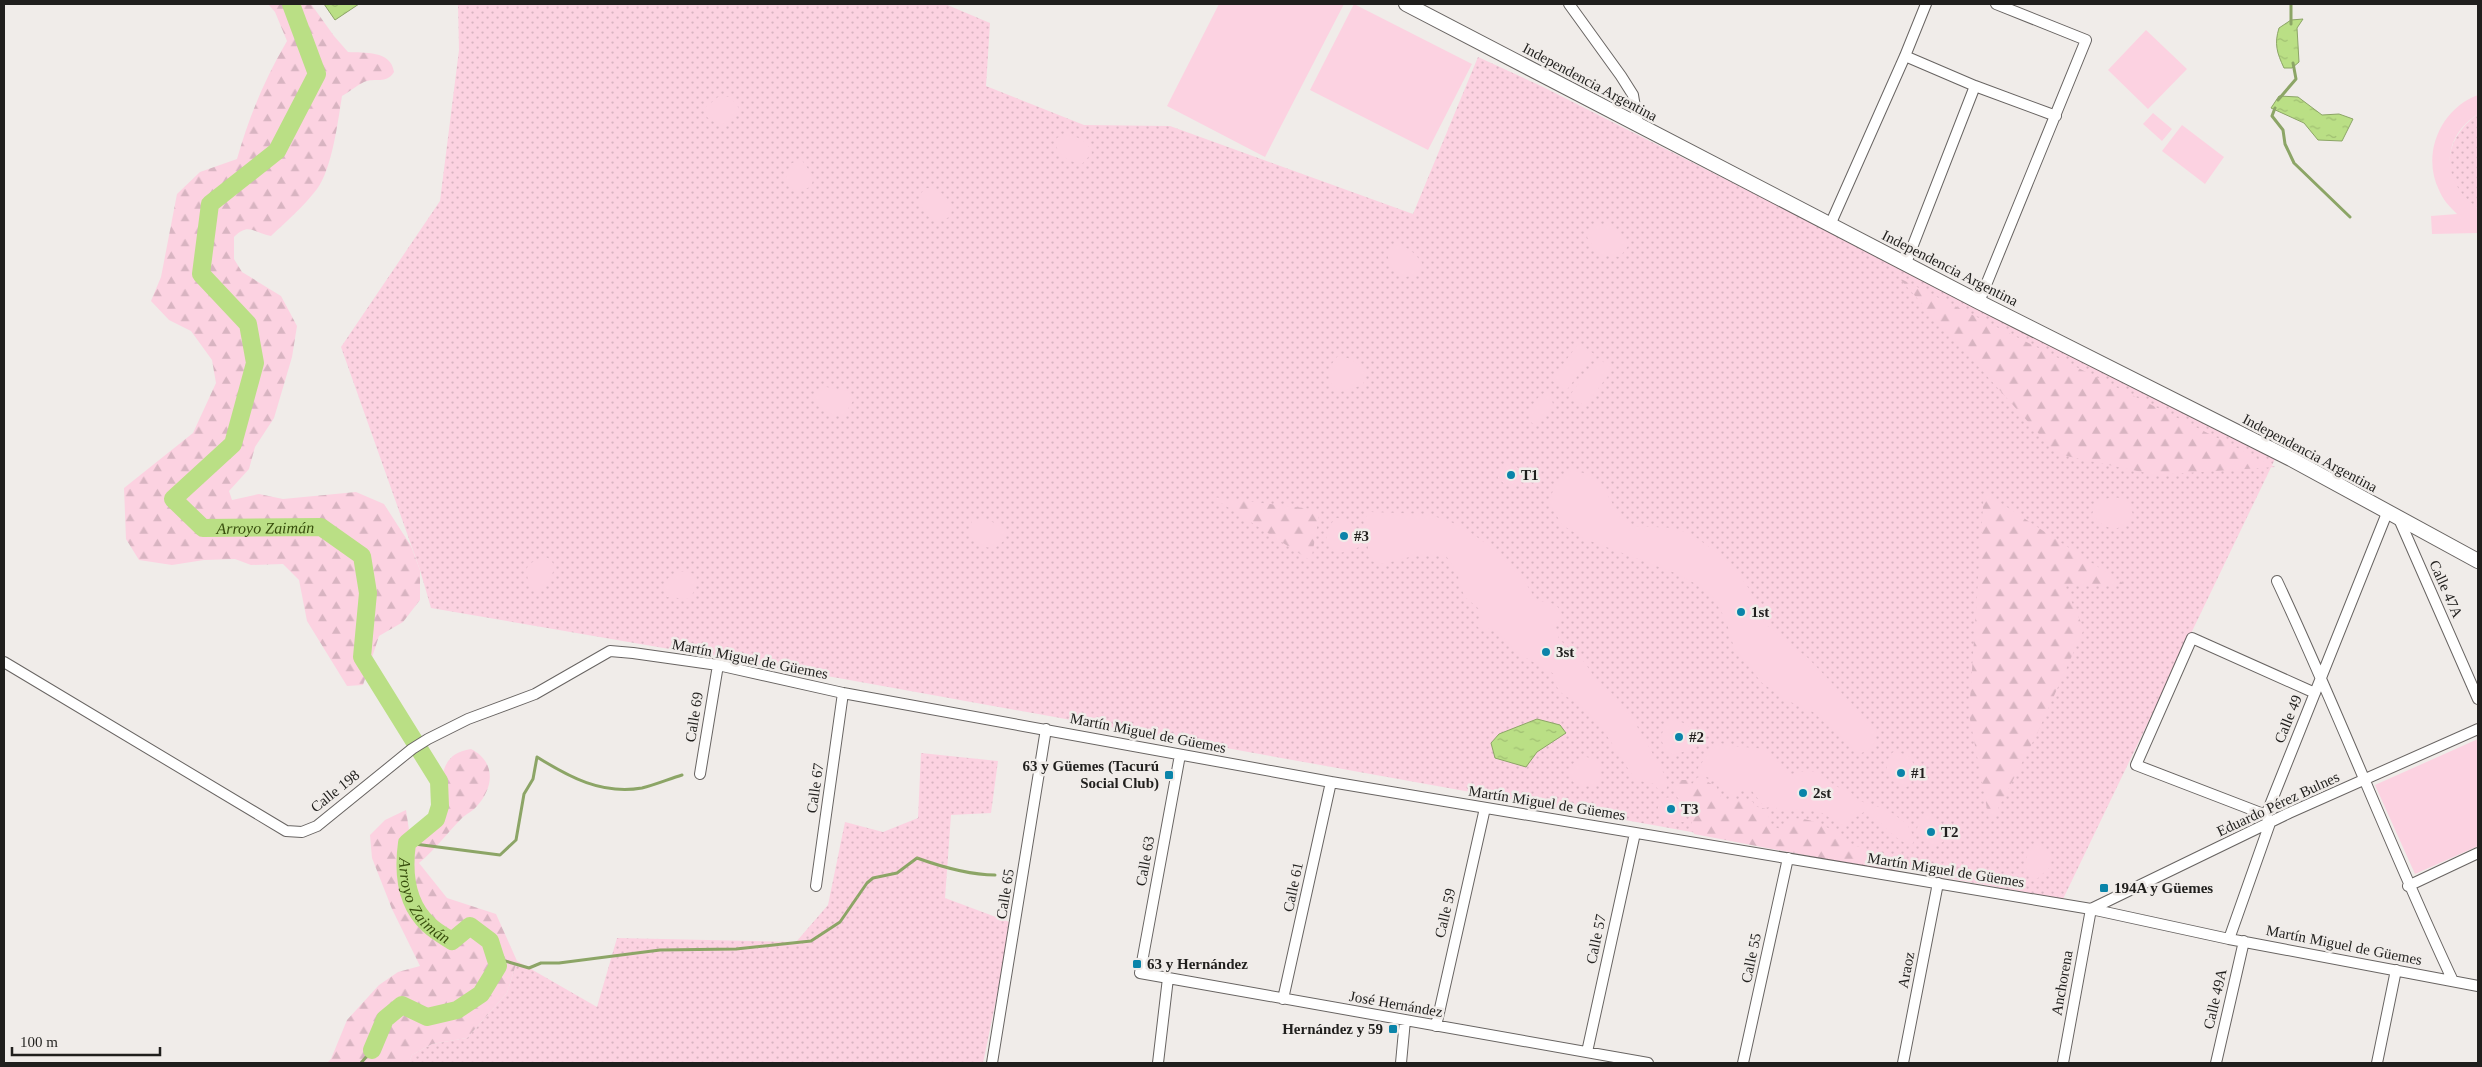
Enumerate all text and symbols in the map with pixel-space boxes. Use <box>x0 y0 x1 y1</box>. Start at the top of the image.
street label: Independencia Argentina <box>1520 40 1660 124</box>
street label: Independencia Argentina <box>1880 227 2021 309</box>
street label: Independencia Argentina <box>2240 411 2380 495</box>
place label: T1 <box>1521 467 1539 483</box>
marker: T1 <box>1505 469 1517 481</box>
water label: Arroyo Zaimán <box>215 519 314 537</box>
place label: #3 <box>1354 528 1369 544</box>
marker: #3 <box>1338 530 1350 542</box>
street label: Calle 47A <box>2426 558 2466 620</box>
place label: 1st <box>1751 604 1769 620</box>
marker: 1st <box>1735 606 1747 618</box>
street label: Martín Miguel de Güemes <box>671 636 830 682</box>
place label: 3st <box>1556 644 1574 660</box>
marker: 3st <box>1540 646 1552 658</box>
street label: Calle 69 <box>682 691 706 743</box>
street label: Calle 49 <box>2271 693 2305 745</box>
street label: Martín Miguel de Güemes <box>1069 710 1228 756</box>
place label: #2 <box>1689 729 1704 745</box>
marker: #2 <box>1673 731 1685 743</box>
place label: 63 y Güemes (Tacurú Social Club) <box>1022 758 1159 792</box>
street label: Calle 67 <box>804 761 826 814</box>
place label: #1 <box>1911 765 1926 781</box>
street label: Calle 198 <box>307 767 363 815</box>
marker: #1 <box>1895 767 1907 779</box>
marker: 63 y Güemes (Tacurú Social Club) <box>1163 769 1175 781</box>
street label: Eduardo Pérez Bulnes <box>2214 769 2342 839</box>
street label: Martín Miguel de Güemes <box>1467 783 1627 823</box>
place label: 2st <box>1813 785 1831 801</box>
marker: 2st <box>1797 787 1809 799</box>
place label: T3 <box>1681 801 1699 817</box>
marker: T3 <box>1665 803 1677 815</box>
place label: T2 <box>1941 824 1959 840</box>
marker: T2 <box>1925 826 1937 838</box>
street label: Calle 63 <box>1133 835 1157 887</box>
street label: Martín Miguel de Güemes <box>1866 850 2026 890</box>
water label: Arroyo Zaimán <box>397 857 453 946</box>
street label: Calle 61 <box>1280 861 1306 913</box>
street label: Calle 65 <box>993 868 1017 920</box>
place label: 194A y Güemes <box>2114 880 2213 896</box>
marker: 194A y Güemes <box>2098 882 2110 894</box>
street label: Calle 59 <box>1432 887 1458 939</box>
street label: Calle 57 <box>1583 912 1609 965</box>
street label: Martín Miguel de Güemes <box>2265 922 2424 968</box>
street label: Calle 55 <box>1738 932 1764 984</box>
street label: Anchorena <box>2048 949 2076 1017</box>
street label: Araoz <box>1895 950 1917 990</box>
place label: 63 y Hernández <box>1147 956 1248 972</box>
marker: 63 y Hernández <box>1131 958 1143 970</box>
street label: Calle 49A <box>2200 967 2230 1031</box>
street label: José Hernández <box>1348 988 1444 1020</box>
place label: Hernández y 59 <box>1282 1021 1383 1037</box>
marker: Hernández y 59 <box>1387 1023 1399 1035</box>
scale bar <box>12 1024 160 1056</box>
text: 100 m <box>20 1034 58 1050</box>

